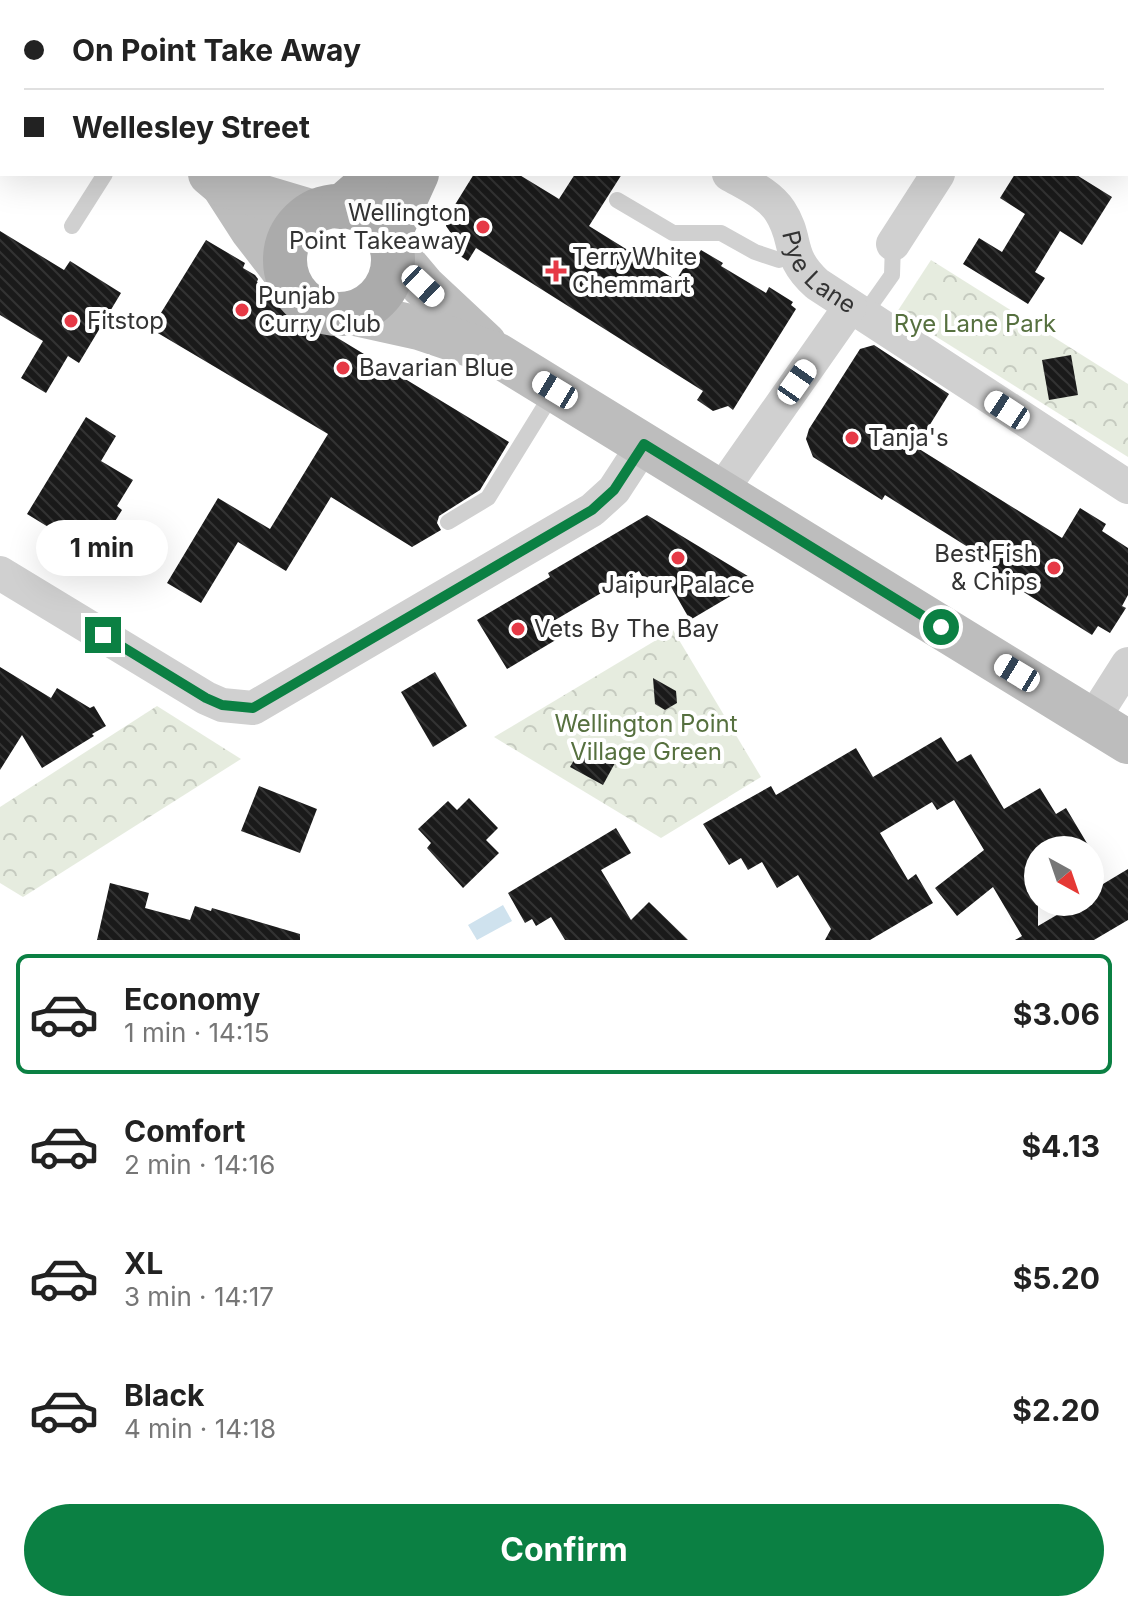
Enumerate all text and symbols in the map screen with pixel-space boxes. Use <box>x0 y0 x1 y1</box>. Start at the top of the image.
text: On Point Take Away <box>72 32 361 68</box>
text: Wellesley Street <box>72 109 310 145</box>
place label: Wellington Point Takeaway <box>289 198 467 255</box>
marker: Wellington Point Takeaway <box>474 218 492 236</box>
street label: Pye Lane <box>776 228 861 319</box>
place label: TerryWhite Chemmart <box>572 242 697 299</box>
car <box>397 261 449 311</box>
marker: TerryWhite Chemmart <box>547 262 565 280</box>
place label: Punjab Curry Club <box>258 281 381 338</box>
marker: Punjab Curry Club <box>233 301 251 319</box>
place label: Fitstop <box>87 306 164 335</box>
park label: Rye Lane Park <box>894 309 1056 338</box>
marker: Fitstop <box>62 312 80 330</box>
place label: Bavarian Blue <box>359 353 514 382</box>
car <box>773 355 821 409</box>
marker: Bavarian Blue <box>334 359 352 377</box>
car <box>528 367 582 413</box>
car <box>980 387 1034 433</box>
place label: Tanja's <box>868 423 949 452</box>
marker: Tanja's <box>843 429 861 447</box>
callout: 1 min <box>37 519 169 575</box>
text: 1 min <box>70 532 134 563</box>
place label: Best Fish & Chips <box>934 539 1038 596</box>
marker: Jaipur Palace <box>669 549 687 567</box>
marker: Best Fish & Chips <box>1045 559 1063 577</box>
place label: Jaipur Palace <box>601 570 755 599</box>
route start <box>923 609 959 645</box>
place label: Vets By The Bay <box>534 614 719 643</box>
route end <box>85 617 121 653</box>
marker: Vets By The Bay <box>509 620 527 638</box>
car <box>990 650 1044 696</box>
park label: Wellington Point Village Green <box>554 709 738 766</box>
north arrow <box>1024 836 1104 916</box>
map controls <box>1024 836 1104 916</box>
icon: car <box>28 978 100 1050</box>
text: Economy <box>124 981 260 1017</box>
text: $3.06 <box>1013 996 1100 1032</box>
text: 1 min · 14:15 <box>124 1017 270 1048</box>
icon: car <box>28 1110 100 1182</box>
text: Comfort <box>124 1113 245 1149</box>
text: $4.13 <box>1021 1128 1100 1164</box>
text: 2 min · 14:16 <box>124 1149 275 1180</box>
icon: car <box>28 1242 100 1314</box>
text: XL <box>124 1245 163 1281</box>
text: $5.20 <box>1013 1260 1100 1296</box>
text: 3 min · 14:17 <box>124 1281 274 1312</box>
icon: car <box>28 1374 100 1446</box>
text: Black <box>124 1377 204 1413</box>
text: $2.20 <box>1012 1392 1100 1428</box>
text: 4 min · 14:18 <box>124 1413 276 1444</box>
button: Confirm <box>24 1504 1104 1596</box>

